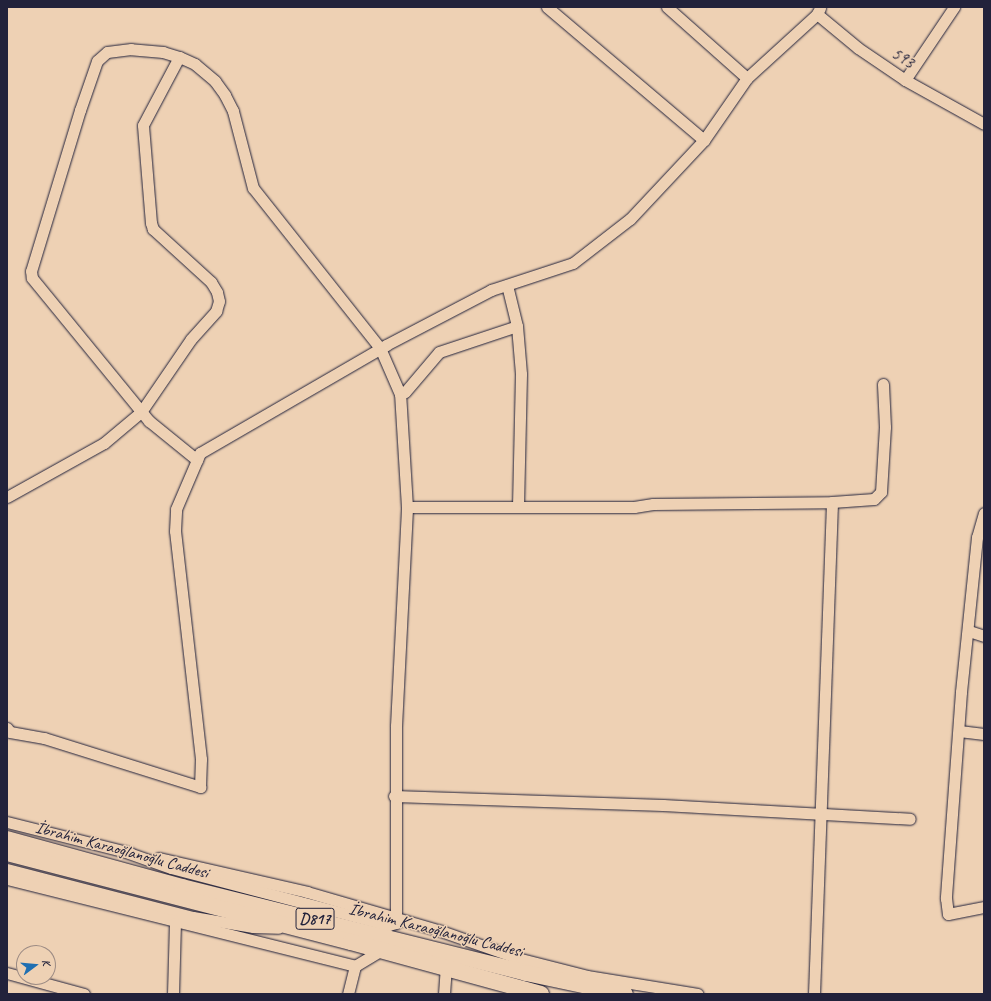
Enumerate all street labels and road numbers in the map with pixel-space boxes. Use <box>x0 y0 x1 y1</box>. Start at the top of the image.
street label: 593 <box>888 43 918 73</box>
street label: İbrahim Karaoğlanoğlu Caddesi <box>33 817 211 883</box>
street label: İbrahim Karaoğlanoğlu Caddesi <box>347 898 525 962</box>
road number: D817 <box>295 905 335 933</box>

